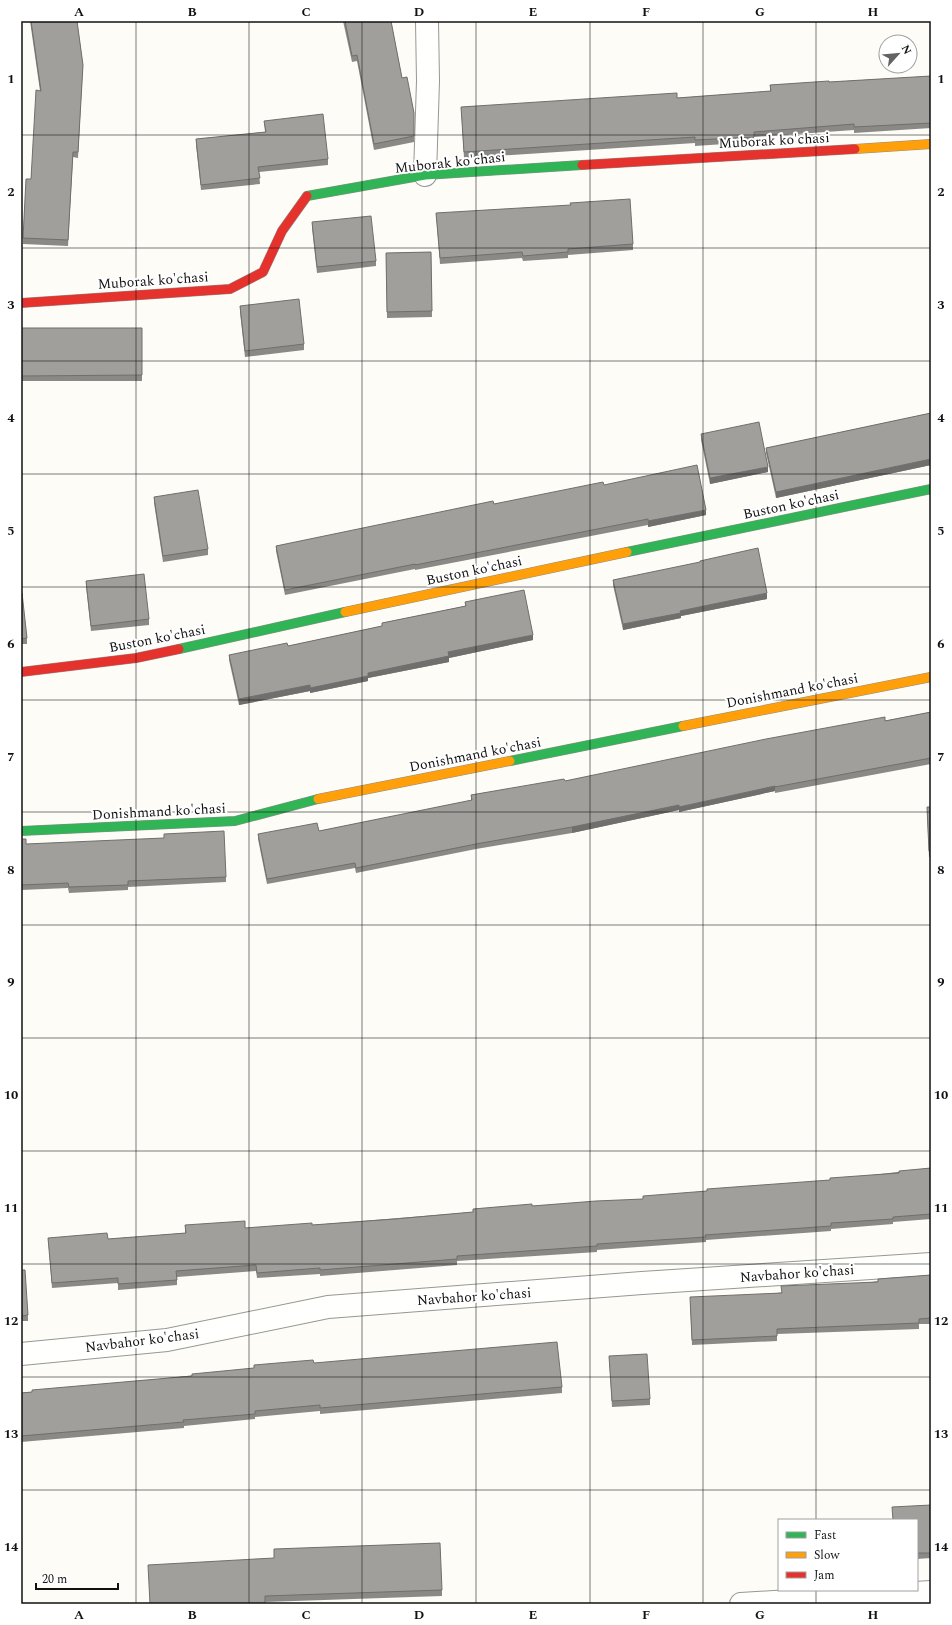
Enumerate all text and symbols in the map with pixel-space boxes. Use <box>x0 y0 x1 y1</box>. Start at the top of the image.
text: A <box>74 2 84 22</box>
text: B <box>187 2 197 22</box>
text: C <box>301 2 311 22</box>
text: D <box>414 2 424 22</box>
text: E <box>529 2 538 22</box>
text: F <box>642 2 650 22</box>
text: G <box>755 2 765 22</box>
text: H <box>868 2 879 22</box>
north arrow <box>878 34 918 74</box>
text: N <box>897 42 916 58</box>
text: 1 <box>7 69 15 89</box>
text: 1 <box>937 69 945 89</box>
street label: Muborak ko'chasi <box>718 127 830 154</box>
street label: Muborak ko'chasi <box>394 146 506 179</box>
text: 2 <box>7 182 15 202</box>
text: 2 <box>937 182 945 202</box>
street label: Muborak ko'chasi <box>97 266 209 295</box>
text: 3 <box>7 295 15 315</box>
text: 3 <box>937 295 945 315</box>
text: 4 <box>7 408 15 428</box>
text: 4 <box>937 408 945 428</box>
street label: Buston ko'chasi <box>741 484 841 525</box>
text: 5 <box>7 521 15 541</box>
text: 5 <box>937 521 945 541</box>
street label: Buston ko'chasi <box>424 550 524 591</box>
street label: Buston ko'chasi <box>107 619 207 658</box>
text: 6 <box>7 634 15 654</box>
text: 6 <box>937 634 945 654</box>
street label: Donishmand ko'chasi <box>724 667 860 714</box>
street label: Donishmand ko'chasi <box>407 731 543 778</box>
text: 7 <box>7 747 15 767</box>
text: 7 <box>937 747 945 767</box>
street label: Donishmand ko'chasi <box>92 798 226 825</box>
text: 8 <box>7 860 15 880</box>
text: 8 <box>937 860 945 880</box>
text: 9 <box>7 972 15 992</box>
text: 9 <box>937 972 945 992</box>
text: 10 <box>4 1085 18 1105</box>
text: 10 <box>934 1085 948 1105</box>
text: 11 <box>4 1198 18 1218</box>
text: 11 <box>934 1198 948 1218</box>
street label: Navbahor ko'chasi <box>739 1259 855 1288</box>
street label: Navbahor ko'chasi <box>416 1282 532 1311</box>
text: 12 <box>4 1311 18 1331</box>
text: 12 <box>934 1311 948 1331</box>
street label: Navbahor ko'chasi <box>84 1323 200 1358</box>
text: 13 <box>4 1424 18 1444</box>
text: 13 <box>934 1424 948 1444</box>
legend <box>778 1519 918 1591</box>
text: Fast <box>814 1526 836 1545</box>
text: 14 <box>4 1537 19 1557</box>
text: 14 <box>934 1537 949 1557</box>
text: Slow <box>814 1546 840 1565</box>
scale bar <box>36 1565 118 1591</box>
text: Jam <box>814 1566 835 1585</box>
text: 20 m <box>42 1570 67 1589</box>
text: A <box>74 1605 84 1625</box>
text: B <box>187 1605 197 1625</box>
text: C <box>301 1605 311 1625</box>
text: D <box>414 1605 424 1625</box>
text: E <box>529 1605 538 1625</box>
text: F <box>642 1605 650 1625</box>
text: G <box>755 1605 765 1625</box>
text: H <box>868 1605 879 1625</box>

